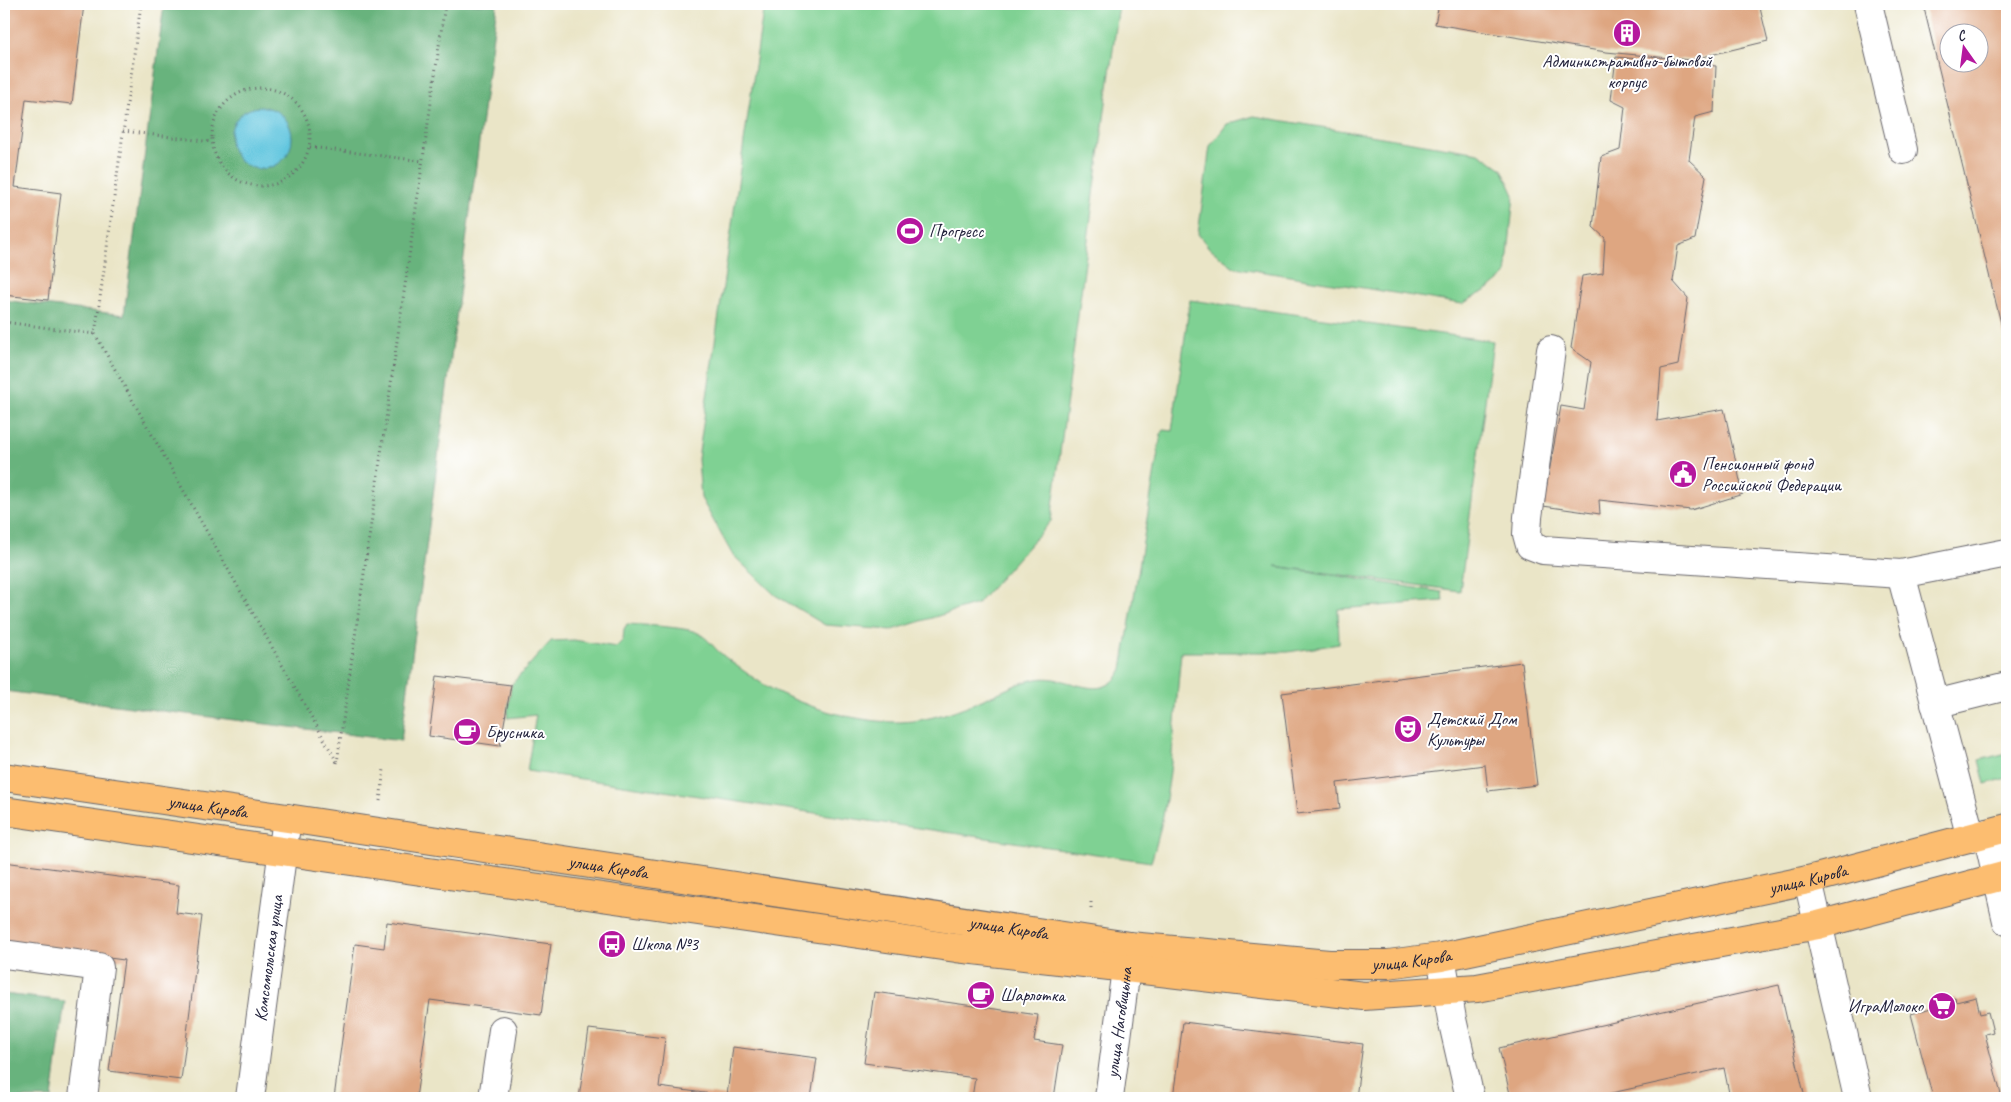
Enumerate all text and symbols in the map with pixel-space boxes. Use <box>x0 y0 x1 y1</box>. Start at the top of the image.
building icon: Административно-бытовой корпус <box>1612 18 1642 48</box>
north arrow <box>1938 22 1988 72</box>
text: С <box>1956 26 1968 45</box>
place label: Административно-бытовой корпус <box>1542 50 1713 93</box>
sports icon: Прогресс <box>895 216 925 246</box>
place label: Прогресс <box>929 220 984 242</box>
place label: Пенсионный фонд Российской Федерации <box>1702 453 1842 496</box>
public building icon: Пенсионный фонд Российской Федерации <box>1668 459 1698 489</box>
place label: Детский Дом Культуры <box>1427 708 1518 751</box>
theatre icon: Детский Дом Культуры <box>1393 714 1423 744</box>
cafe icon: Брусника <box>452 717 482 747</box>
place label: Брусника <box>486 721 545 743</box>
street label: улица Кирова <box>166 790 250 823</box>
street label: улица Кирова <box>566 850 651 884</box>
street label: улица Кирова <box>1766 859 1851 899</box>
street label: Комсомольская улица <box>249 892 288 1023</box>
street label: улица Кирова <box>967 911 1051 945</box>
bus stop icon: Школа №3 <box>597 929 627 959</box>
place label: Школа №3 <box>631 933 700 955</box>
street label: улица Кирова <box>1371 944 1455 975</box>
street label: улица Наговицына <box>1101 965 1137 1080</box>
cafe icon: Шарлотка <box>966 980 996 1010</box>
place label: Шарлотка <box>1000 984 1066 1006</box>
supermarket icon: ИграМолоко <box>1927 991 1957 1021</box>
place label: ИграМолоко <box>1848 995 1925 1017</box>

